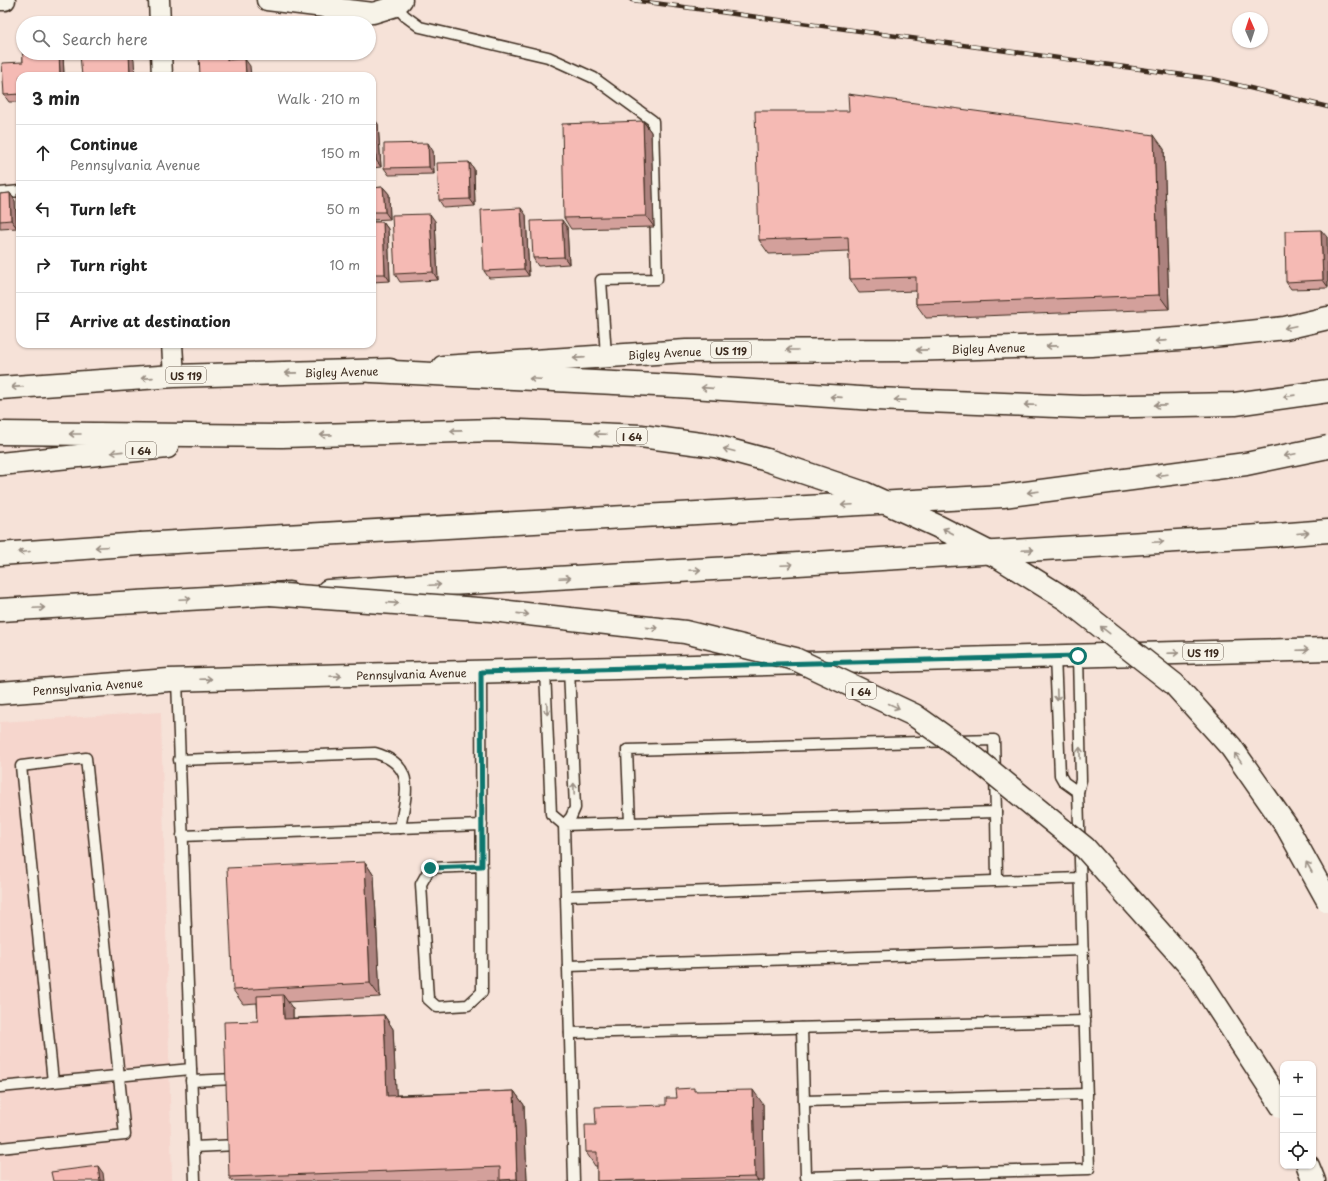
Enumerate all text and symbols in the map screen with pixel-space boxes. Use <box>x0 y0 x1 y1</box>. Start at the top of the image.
north arrow <box>1232 12 1268 48</box>
search box <box>16 16 376 60</box>
icon: search <box>30 27 52 49</box>
text: Search here <box>62 27 148 50</box>
text: 3 min <box>32 85 80 111</box>
text: Walk · 210 m <box>277 89 360 108</box>
text: Continue <box>70 132 138 155</box>
icon: ahead <box>32 142 54 164</box>
text: 150 m <box>321 143 360 162</box>
text: Pennsylvania Avenue <box>70 155 200 174</box>
text: Turn left <box>70 197 136 220</box>
icon: left <box>32 198 54 220</box>
text: 50 m <box>326 199 360 218</box>
text: Turn right <box>70 253 147 276</box>
icon: right <box>32 254 54 276</box>
text: 10 m <box>330 255 360 274</box>
text: Arrive at destination <box>70 309 231 332</box>
icon: arrive <box>32 310 54 332</box>
one-way arrow <box>1284 323 1297 331</box>
one-way arrow <box>1155 337 1168 344</box>
street label: Bigley Avenue <box>951 338 1026 357</box>
street label: Bigley Avenue <box>627 342 701 363</box>
road number: US 119 <box>711 342 751 358</box>
one-way arrow <box>1046 342 1059 350</box>
one-way arrow <box>786 346 799 354</box>
one-way arrow <box>916 346 929 353</box>
one-way arrow <box>573 354 586 361</box>
street label: Bigley Avenue <box>304 362 379 381</box>
road number: US 119 <box>166 367 206 383</box>
one-way arrow <box>285 369 298 377</box>
one-way arrow <box>141 374 154 381</box>
one-way arrow <box>529 375 542 383</box>
one-way arrow <box>11 383 24 390</box>
one-way arrow <box>701 384 714 391</box>
one-way arrow <box>1283 392 1296 400</box>
one-way arrow <box>830 393 843 400</box>
one-way arrow <box>894 397 907 404</box>
one-way arrow <box>1024 402 1037 409</box>
one-way arrow <box>1154 402 1167 409</box>
one-way arrow <box>450 427 463 435</box>
road number: I 64 <box>617 428 647 444</box>
one-way arrow <box>69 430 82 438</box>
one-way arrow <box>320 431 333 438</box>
one-way arrow <box>594 431 607 438</box>
road number: I 64 <box>126 442 156 458</box>
one-way arrow <box>723 446 736 453</box>
one-way arrow <box>111 448 124 456</box>
one-way arrow <box>1284 451 1297 459</box>
one-way arrow <box>1155 471 1168 479</box>
one-way arrow <box>1027 488 1040 496</box>
one-way arrow <box>841 501 854 508</box>
one-way arrow <box>942 527 954 535</box>
one-way arrow <box>1296 529 1309 536</box>
one-way arrow <box>1151 539 1164 546</box>
one-way arrow <box>95 543 108 550</box>
one-way arrow <box>1021 547 1034 554</box>
one-way arrow <box>18 548 31 555</box>
one-way arrow <box>780 561 793 568</box>
one-way arrow <box>688 567 701 574</box>
one-way arrow <box>558 574 571 581</box>
one-way arrow <box>428 581 441 589</box>
one-way arrow <box>178 596 191 603</box>
one-way arrow <box>386 600 399 607</box>
one-way arrow <box>32 604 45 612</box>
one-way arrow <box>516 610 529 618</box>
one-way arrow <box>645 624 658 632</box>
one-way arrow <box>1100 626 1111 634</box>
road number: US 119 <box>1183 644 1223 660</box>
one-way arrow <box>1296 646 1309 653</box>
route start <box>1069 647 1087 665</box>
one-way arrow <box>1166 649 1179 657</box>
street label: Pennsylvania Avenue <box>356 664 467 683</box>
one-way arrow <box>329 672 342 679</box>
street label: Pennsylvania Avenue <box>32 674 143 699</box>
one-way arrow <box>199 675 212 683</box>
road number: I 64 <box>846 683 876 699</box>
one-way arrow <box>1053 688 1060 701</box>
one-way arrow <box>543 702 550 715</box>
one-way arrow <box>888 703 900 710</box>
one-way arrow <box>1076 747 1084 760</box>
one-way arrow <box>1234 753 1242 764</box>
one-way arrow <box>571 783 578 796</box>
route end <box>421 859 439 877</box>
one-way arrow <box>1305 861 1312 873</box>
map controls <box>1280 1061 1316 1169</box>
button: + <box>1280 1061 1316 1097</box>
button: − <box>1280 1097 1316 1133</box>
button: locate <box>1280 1133 1316 1169</box>

